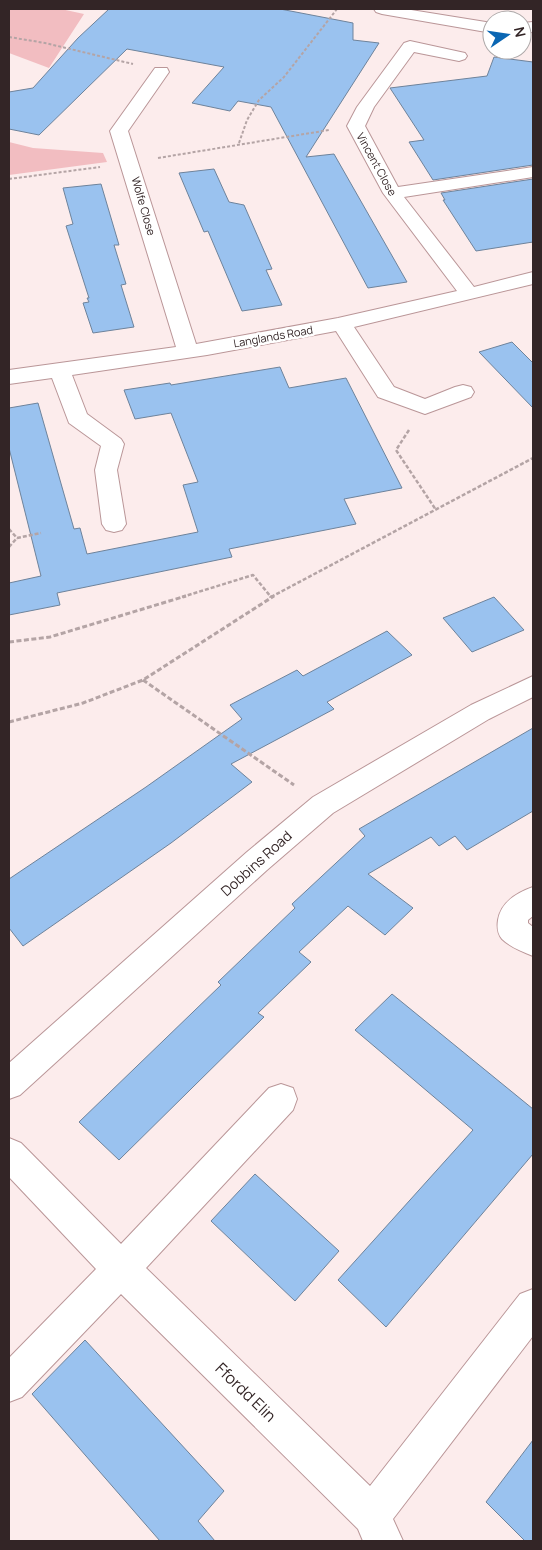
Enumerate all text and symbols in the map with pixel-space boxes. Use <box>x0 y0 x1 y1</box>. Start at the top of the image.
north arrow <box>482 10 532 60</box>
text: N <box>510 25 531 39</box>
street label: Vincent Close <box>353 130 401 199</box>
street label: Wolfe Close <box>129 175 160 237</box>
street label: Langlands Road <box>232 322 314 350</box>
street label: Dobbins Road <box>217 826 295 900</box>
street label: Ffordd Elin <box>211 1357 281 1427</box>

